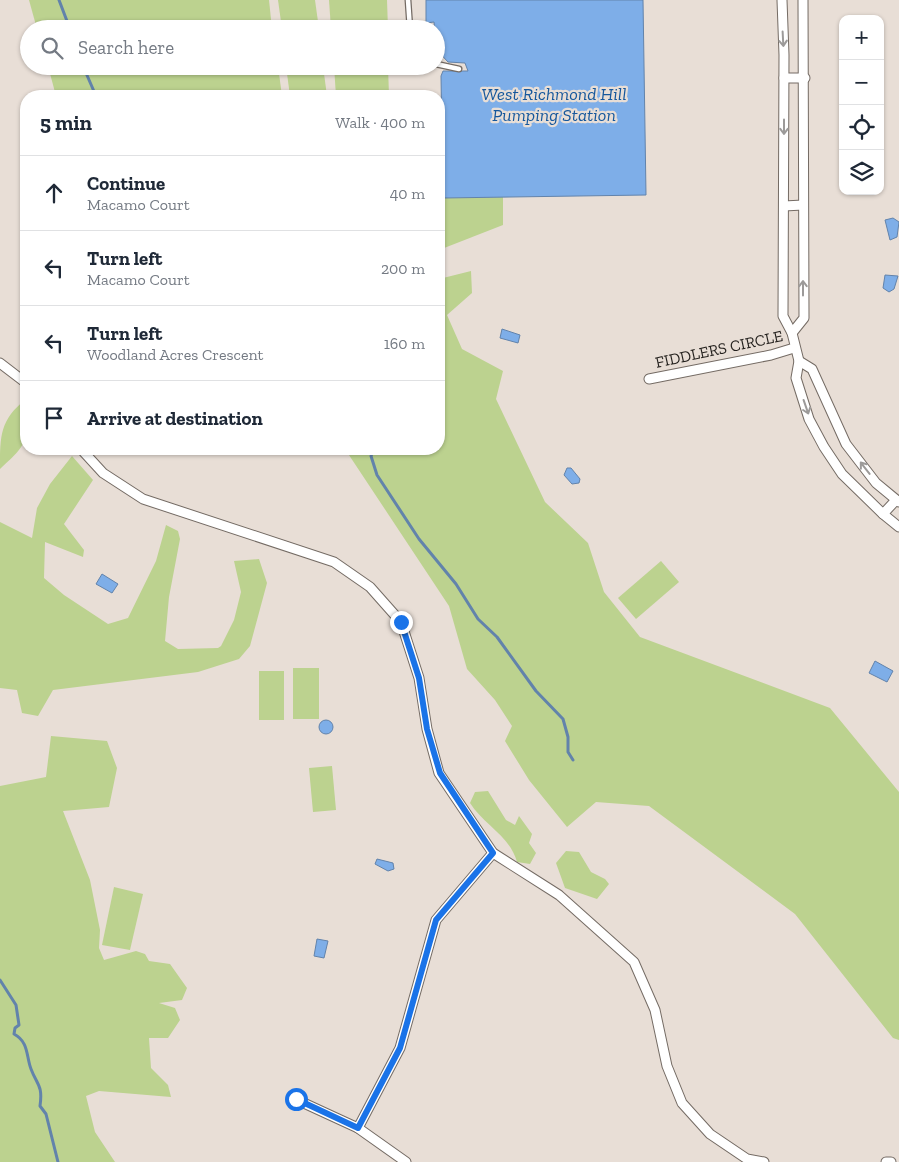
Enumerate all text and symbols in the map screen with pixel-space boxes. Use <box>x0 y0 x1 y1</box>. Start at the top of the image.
map controls <box>839 15 884 195</box>
button: + <box>839 15 884 60</box>
search box <box>20 20 445 75</box>
one-way arrow <box>779 31 788 47</box>
icon: search <box>38 34 66 62</box>
text: Search here <box>78 36 174 59</box>
button: − <box>839 60 884 105</box>
water label: West Richmond Hill Pumping Station <box>482 83 626 126</box>
button: locate <box>839 105 884 150</box>
text: 5 min <box>40 110 92 135</box>
text: Walk · 400 m <box>335 113 425 132</box>
one-way arrow <box>779 118 789 135</box>
button: layers <box>839 150 884 195</box>
text: Continue <box>87 172 165 195</box>
icon: ahead <box>40 179 68 207</box>
text: 40 m <box>390 184 425 203</box>
text: Macamo Court <box>87 195 190 214</box>
text: Turn left <box>87 247 162 270</box>
icon: left <box>40 254 68 282</box>
text: 200 m <box>381 259 425 278</box>
text: Macamo Court <box>87 270 190 289</box>
one-way arrow <box>798 280 808 296</box>
text: Turn left <box>87 322 162 345</box>
street label: FIDDLERS CIRCLE <box>653 326 785 372</box>
icon: left <box>40 329 68 357</box>
text: 160 m <box>384 334 425 353</box>
text: Woodland Acres Crescent <box>87 345 264 364</box>
one-way arrow <box>801 399 811 415</box>
icon: arrive <box>40 404 68 432</box>
text: Arrive at destination <box>87 407 263 430</box>
one-way arrow <box>859 461 870 474</box>
route end <box>390 611 413 634</box>
route start <box>285 1088 308 1111</box>

